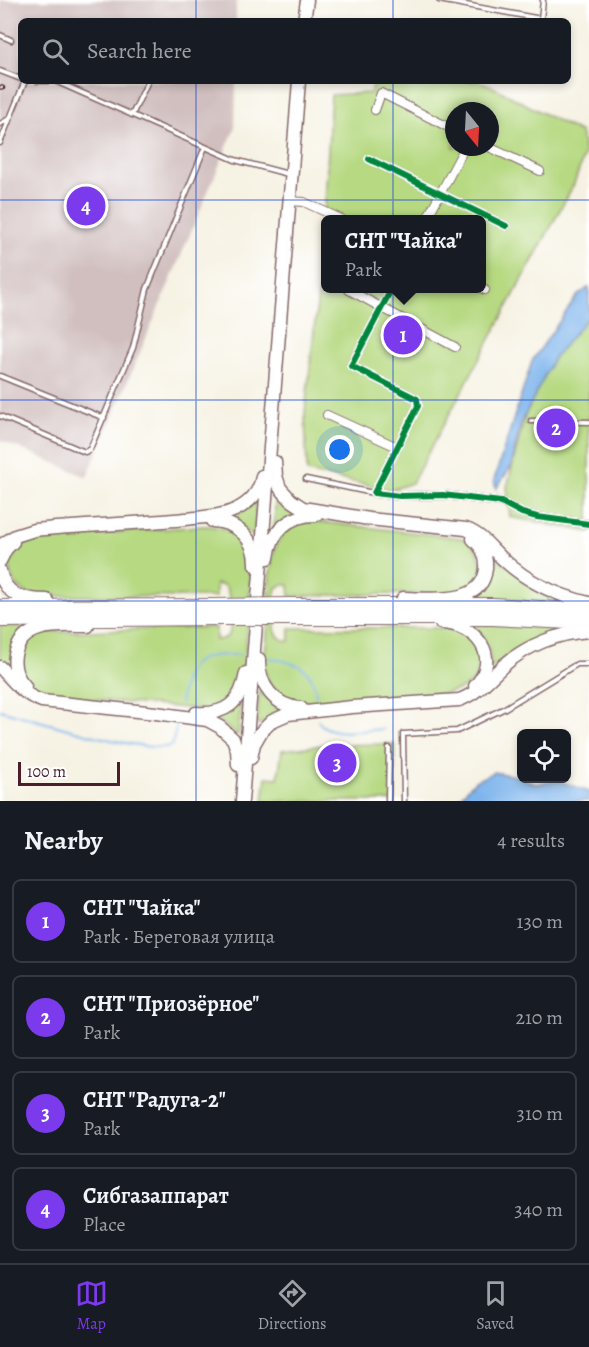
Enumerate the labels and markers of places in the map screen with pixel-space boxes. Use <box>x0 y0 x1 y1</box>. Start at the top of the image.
pin: 4 <box>66 184 106 228</box>
pin: 1 <box>384 312 422 358</box>
pin: 2 <box>536 406 576 450</box>
pin: 3 <box>318 740 356 786</box>

